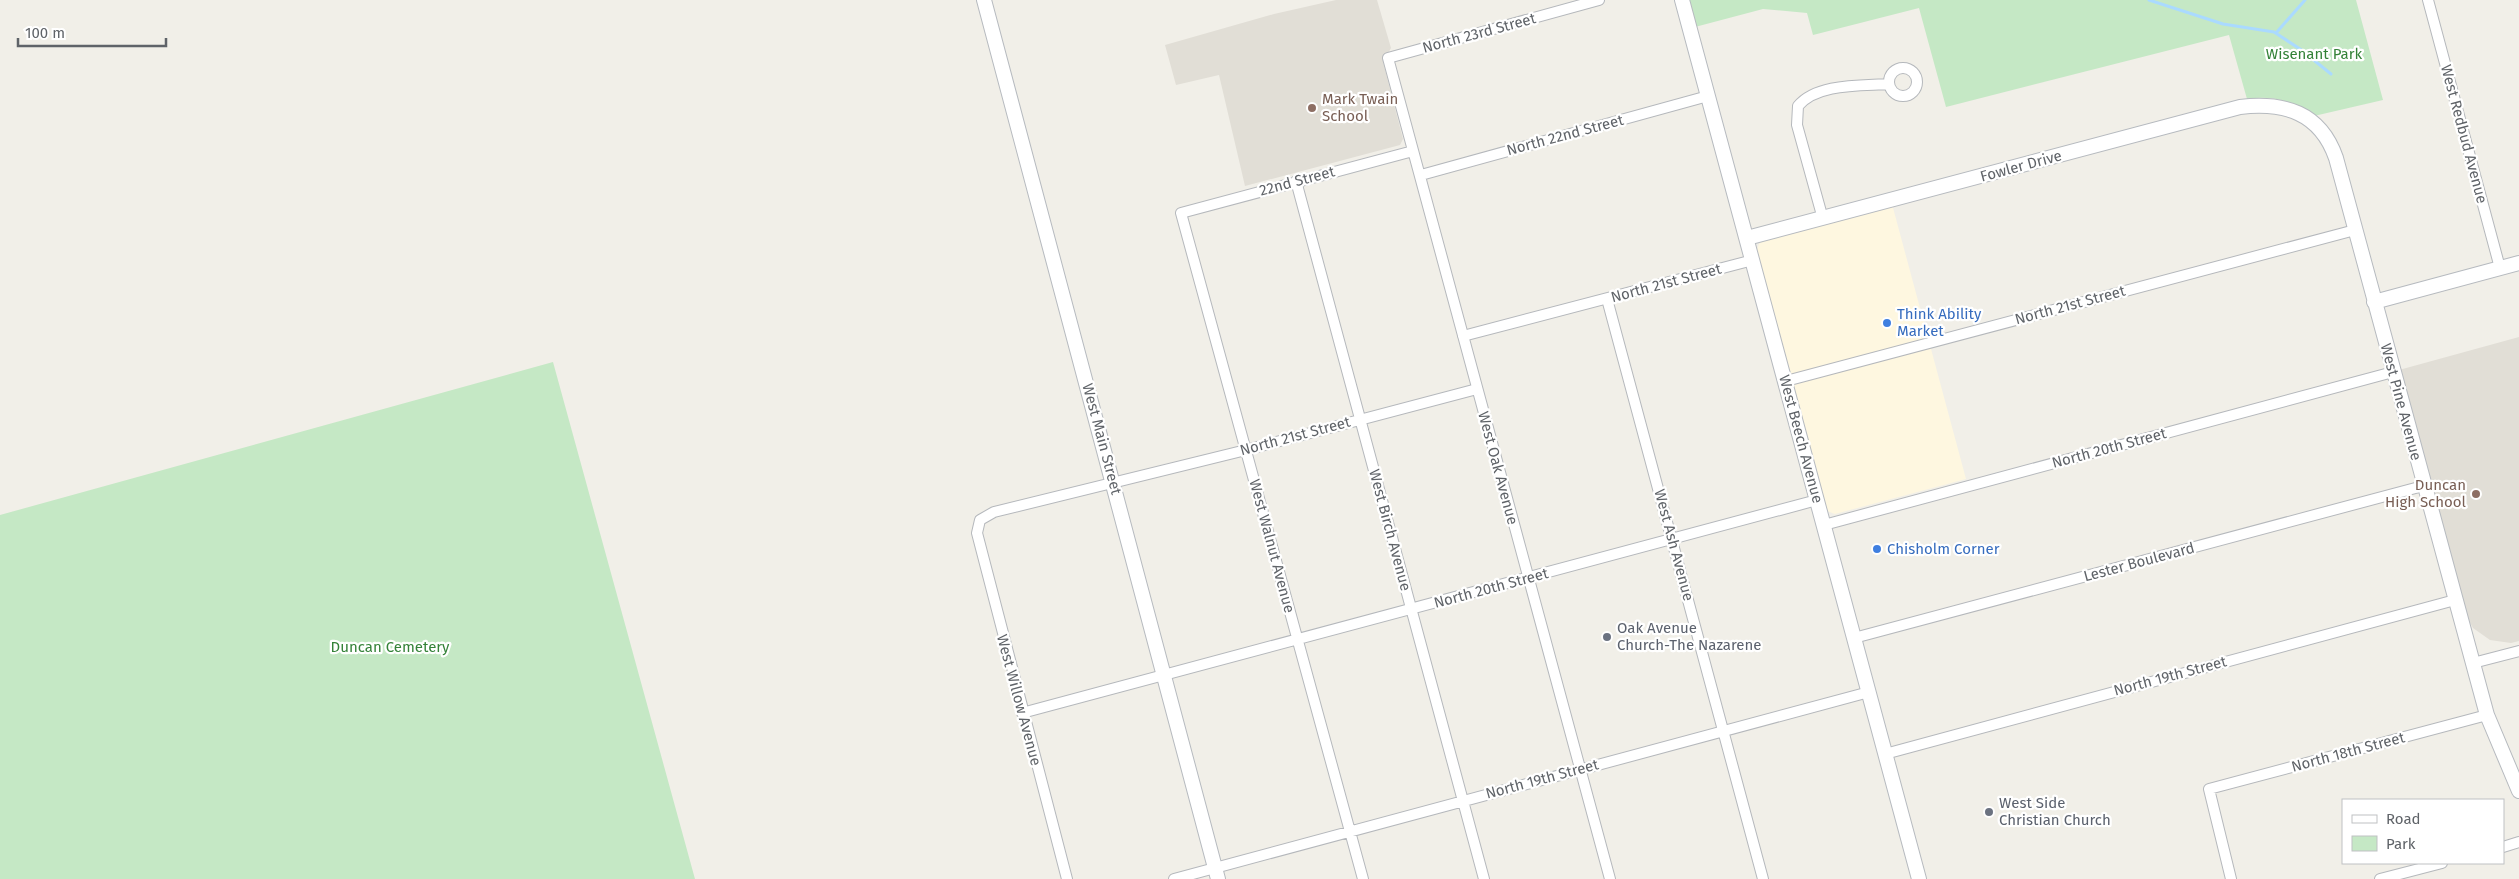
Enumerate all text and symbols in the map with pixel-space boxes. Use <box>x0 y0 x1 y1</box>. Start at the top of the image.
street label: North 23rd Street <box>1420 9 1538 57</box>
scale bar <box>18 15 165 47</box>
text: 100 m <box>25 24 65 42</box>
park label: Wisenant Park <box>2266 45 2363 63</box>
street label: West Redbud Avenue <box>2437 63 2491 205</box>
place label: Mark Twain School <box>1322 90 1398 125</box>
marker: Mark Twain School <box>1306 102 1318 114</box>
street label: North 22nd Street <box>1505 111 1626 159</box>
street label: Fowler Drive <box>1978 146 2064 186</box>
street label: 22nd Street <box>1257 162 1337 200</box>
street label: North 21st Street <box>1609 259 1724 306</box>
street label: North 21st Street <box>2013 281 2128 328</box>
place label: Think Ability Market <box>1897 305 1982 340</box>
marker: Think Ability Market <box>1881 317 1893 329</box>
street label: West Pine Avenue <box>2377 341 2425 463</box>
street label: West Beech Avenue <box>1775 373 1827 505</box>
street label: West Main Street <box>1079 381 1126 497</box>
street label: West Oak Avenue <box>1474 409 1522 527</box>
street label: North 21st Street <box>1238 412 1353 459</box>
street label: North 20th Street <box>2050 424 2169 472</box>
street label: West Birch Avenue <box>1365 467 1415 593</box>
place label: Duncan High School <box>2385 476 2467 511</box>
street label: West Walnut Avenue <box>1245 477 1299 615</box>
street label: West Ash Avenue <box>1650 487 1698 603</box>
marker: Duncan High School <box>2470 488 2482 500</box>
street label: Lester Boulevard <box>2082 539 2196 585</box>
place label: Chisholm Corner <box>1887 540 2000 558</box>
marker: Chisholm Corner <box>1871 543 1883 555</box>
street label: North 20th Street <box>1432 564 1551 612</box>
place label: Oak Avenue Church-The Nazarene <box>1617 619 1761 654</box>
marker: Oak Avenue Church-The Nazarene <box>1601 631 1613 643</box>
street label: West Willow Avenue <box>993 632 1045 768</box>
park label: Duncan Cemetery <box>331 638 450 656</box>
street label: North 19th Street <box>2112 652 2229 700</box>
street label: North 18th Street <box>2289 728 2407 776</box>
street label: North 19th Street <box>1484 755 1601 803</box>
place label: West Side Christian Church <box>1999 794 2111 829</box>
legend <box>2342 799 2504 864</box>
marker: West Side Christian Church <box>1983 806 1995 818</box>
text: Road <box>2386 810 2421 828</box>
text: Park <box>2386 835 2416 853</box>

